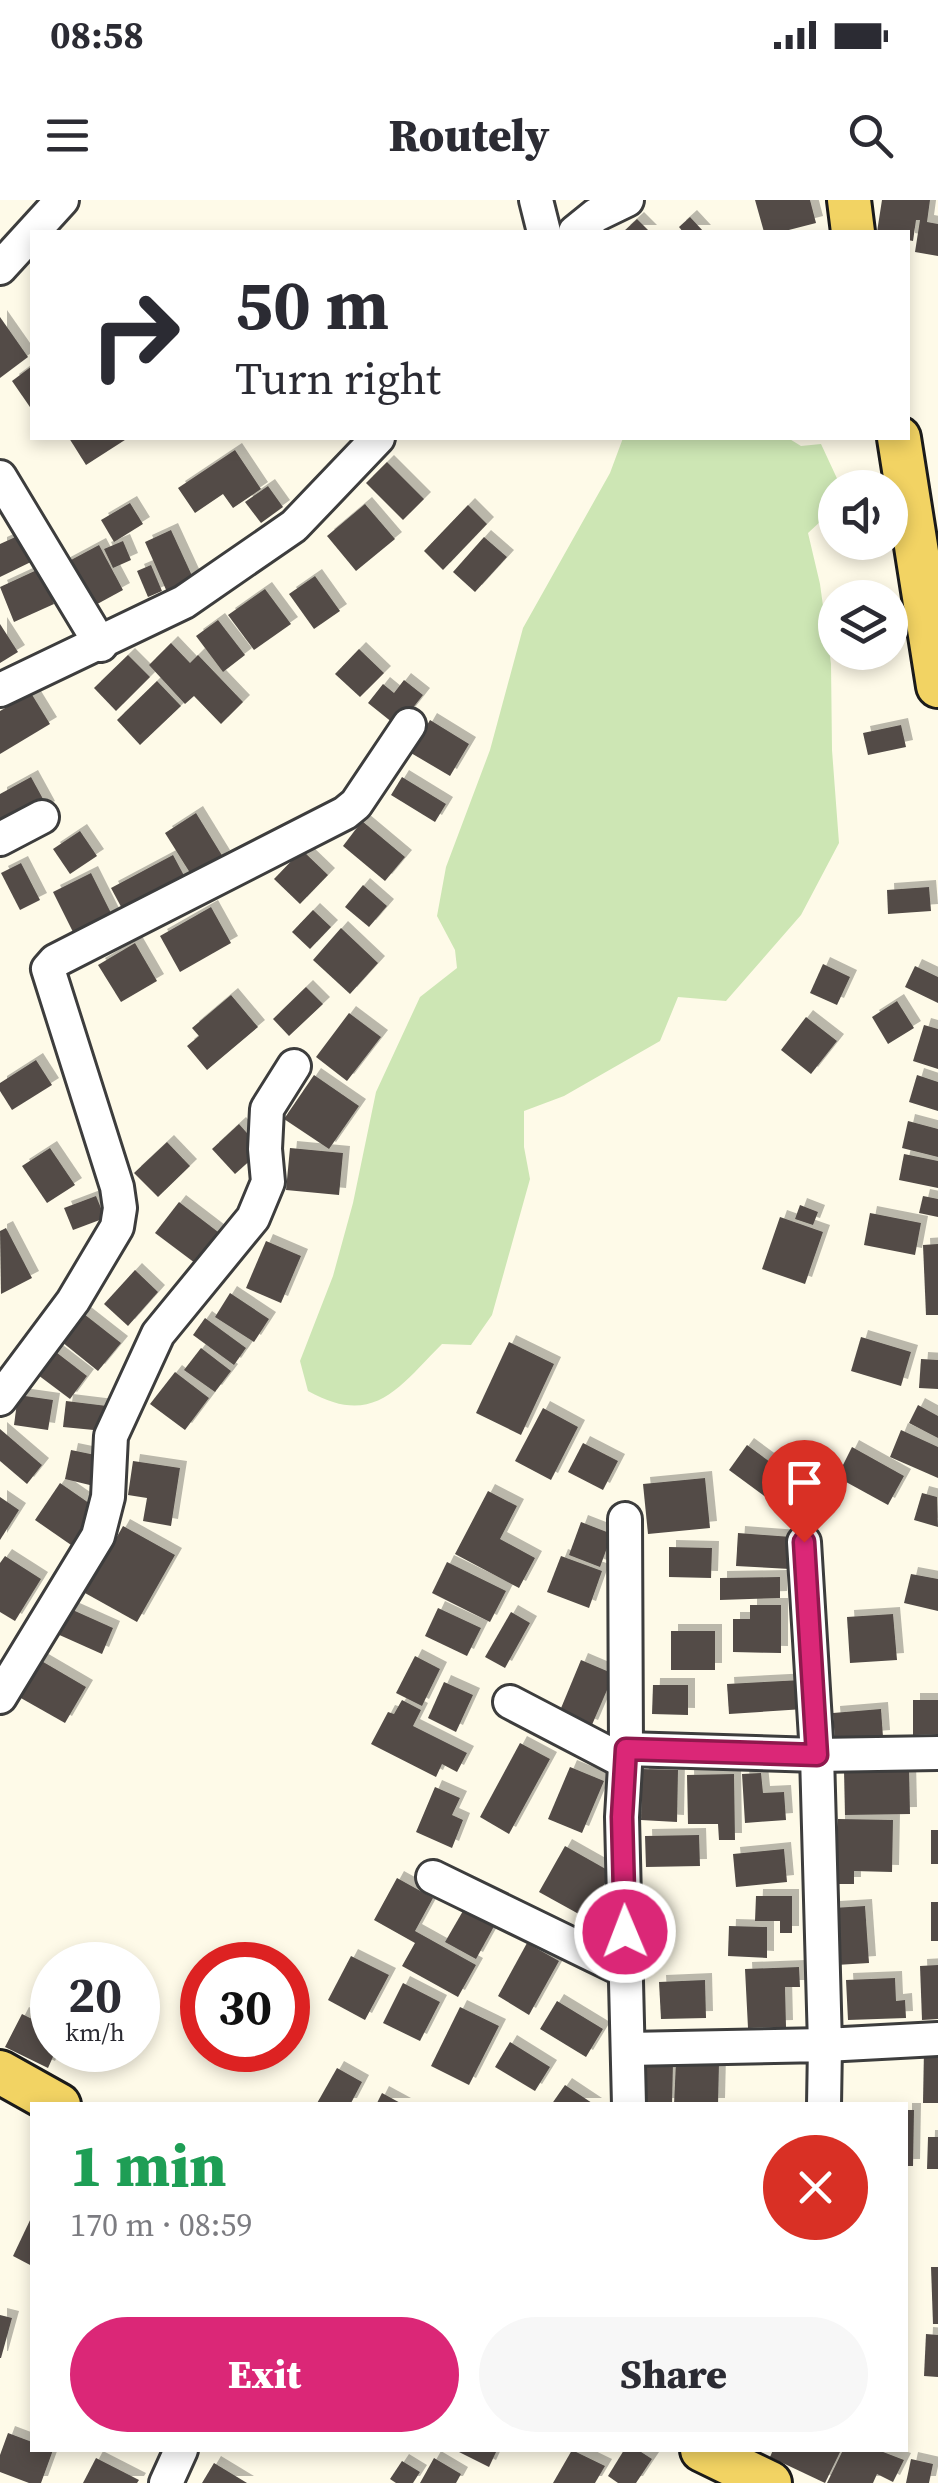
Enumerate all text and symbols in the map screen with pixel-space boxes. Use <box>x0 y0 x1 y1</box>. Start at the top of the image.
text: 08:58 <box>50 9 144 61</box>
text: Routely <box>389 104 549 166</box>
icon: menu <box>40 108 95 163</box>
icon: search <box>843 108 898 163</box>
text: 50 m <box>235 256 389 352</box>
icon: right <box>70 270 200 400</box>
text: Turn right <box>235 347 441 409</box>
map controls <box>818 470 908 670</box>
button: sound <box>818 470 908 560</box>
button: layers <box>818 580 908 670</box>
pin <box>762 1440 847 1543</box>
icon: arrive <box>777 1455 832 1510</box>
position arrow <box>573 1880 677 1984</box>
speed limit sign: 30 <box>180 1942 310 2072</box>
text: 20 <box>68 1960 122 2029</box>
text: km/h <box>65 2015 125 2049</box>
text: 1 min <box>70 2124 226 2206</box>
button: close <box>763 2135 868 2240</box>
text: 170 m · 08:59 <box>70 2203 252 2247</box>
button: Exit <box>70 2317 459 2432</box>
button: Share <box>479 2317 868 2432</box>

